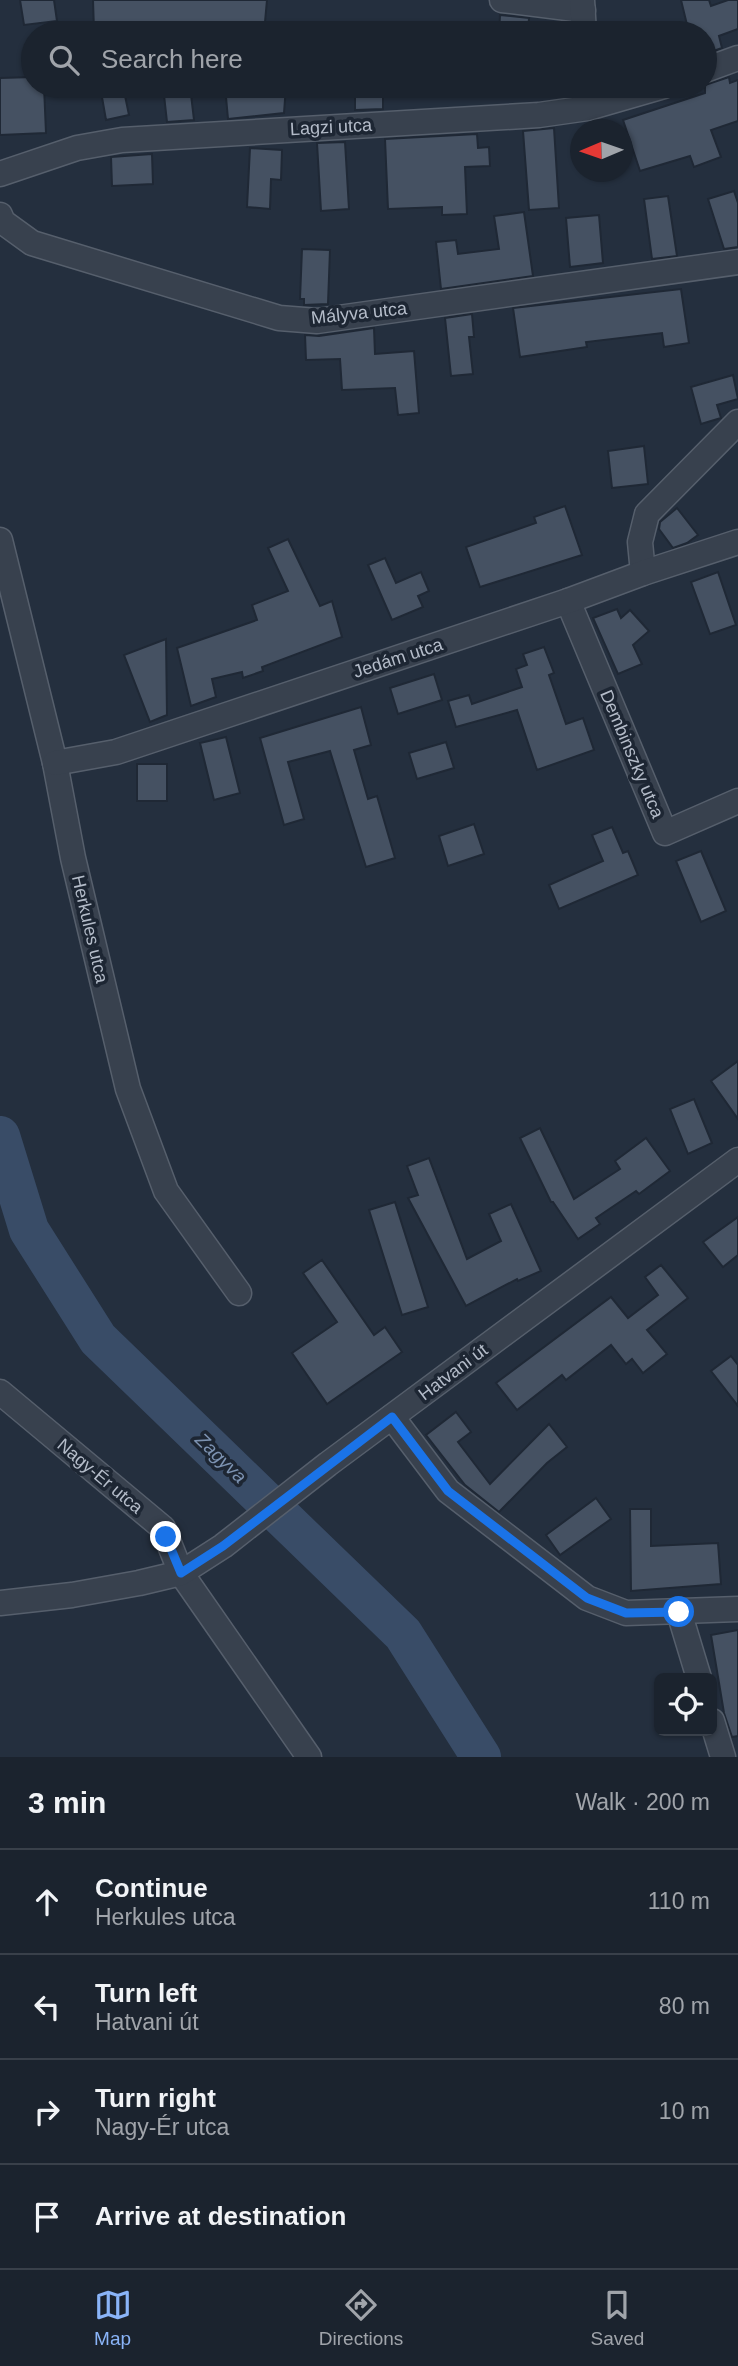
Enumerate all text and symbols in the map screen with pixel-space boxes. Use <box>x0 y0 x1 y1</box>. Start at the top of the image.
search box <box>21 21 717 98</box>
icon: search <box>45 41 83 79</box>
text: Search here <box>101 44 243 74</box>
street label: Lagzi utca <box>290 115 373 139</box>
north arrow <box>570 119 633 182</box>
street label: Mályva utca <box>310 298 409 328</box>
street label: Jedám utca <box>351 634 446 682</box>
street label: Dembinszky utca <box>596 687 668 822</box>
street label: Herkules utca <box>68 873 112 986</box>
street label: Hatvani út <box>415 1340 491 1404</box>
water label: Zagyva <box>191 1428 251 1487</box>
street label: Nagy-Ér utca <box>53 1435 147 1518</box>
route end <box>150 1521 181 1552</box>
route start <box>663 1596 694 1627</box>
map controls <box>654 1673 717 1736</box>
button: locate <box>654 1673 717 1736</box>
text: 3 min <box>28 1786 106 1819</box>
text: Walk · 200 m <box>575 1789 710 1815</box>
text: Continue <box>95 1873 208 1903</box>
icon: ahead <box>28 1883 66 1921</box>
text: 110 m <box>648 1888 710 1914</box>
text: Herkules utca <box>95 1904 236 1930</box>
text: Turn left <box>95 1978 197 2008</box>
icon: left <box>28 1988 66 2026</box>
text: 80 m <box>659 1993 710 2019</box>
text: Hatvani út <box>95 2009 199 2035</box>
text: Turn right <box>95 2083 216 2113</box>
icon: right <box>28 2093 66 2131</box>
text: 10 m <box>659 2098 710 2124</box>
text: Nagy-Ér utca <box>95 2114 229 2140</box>
icon: arrive <box>28 2198 66 2236</box>
text: Arrive at destination <box>95 2201 346 2231</box>
tab: Map <box>94 2286 132 2350</box>
tab: Directions <box>319 2286 403 2350</box>
tab: Saved <box>590 2286 644 2350</box>

